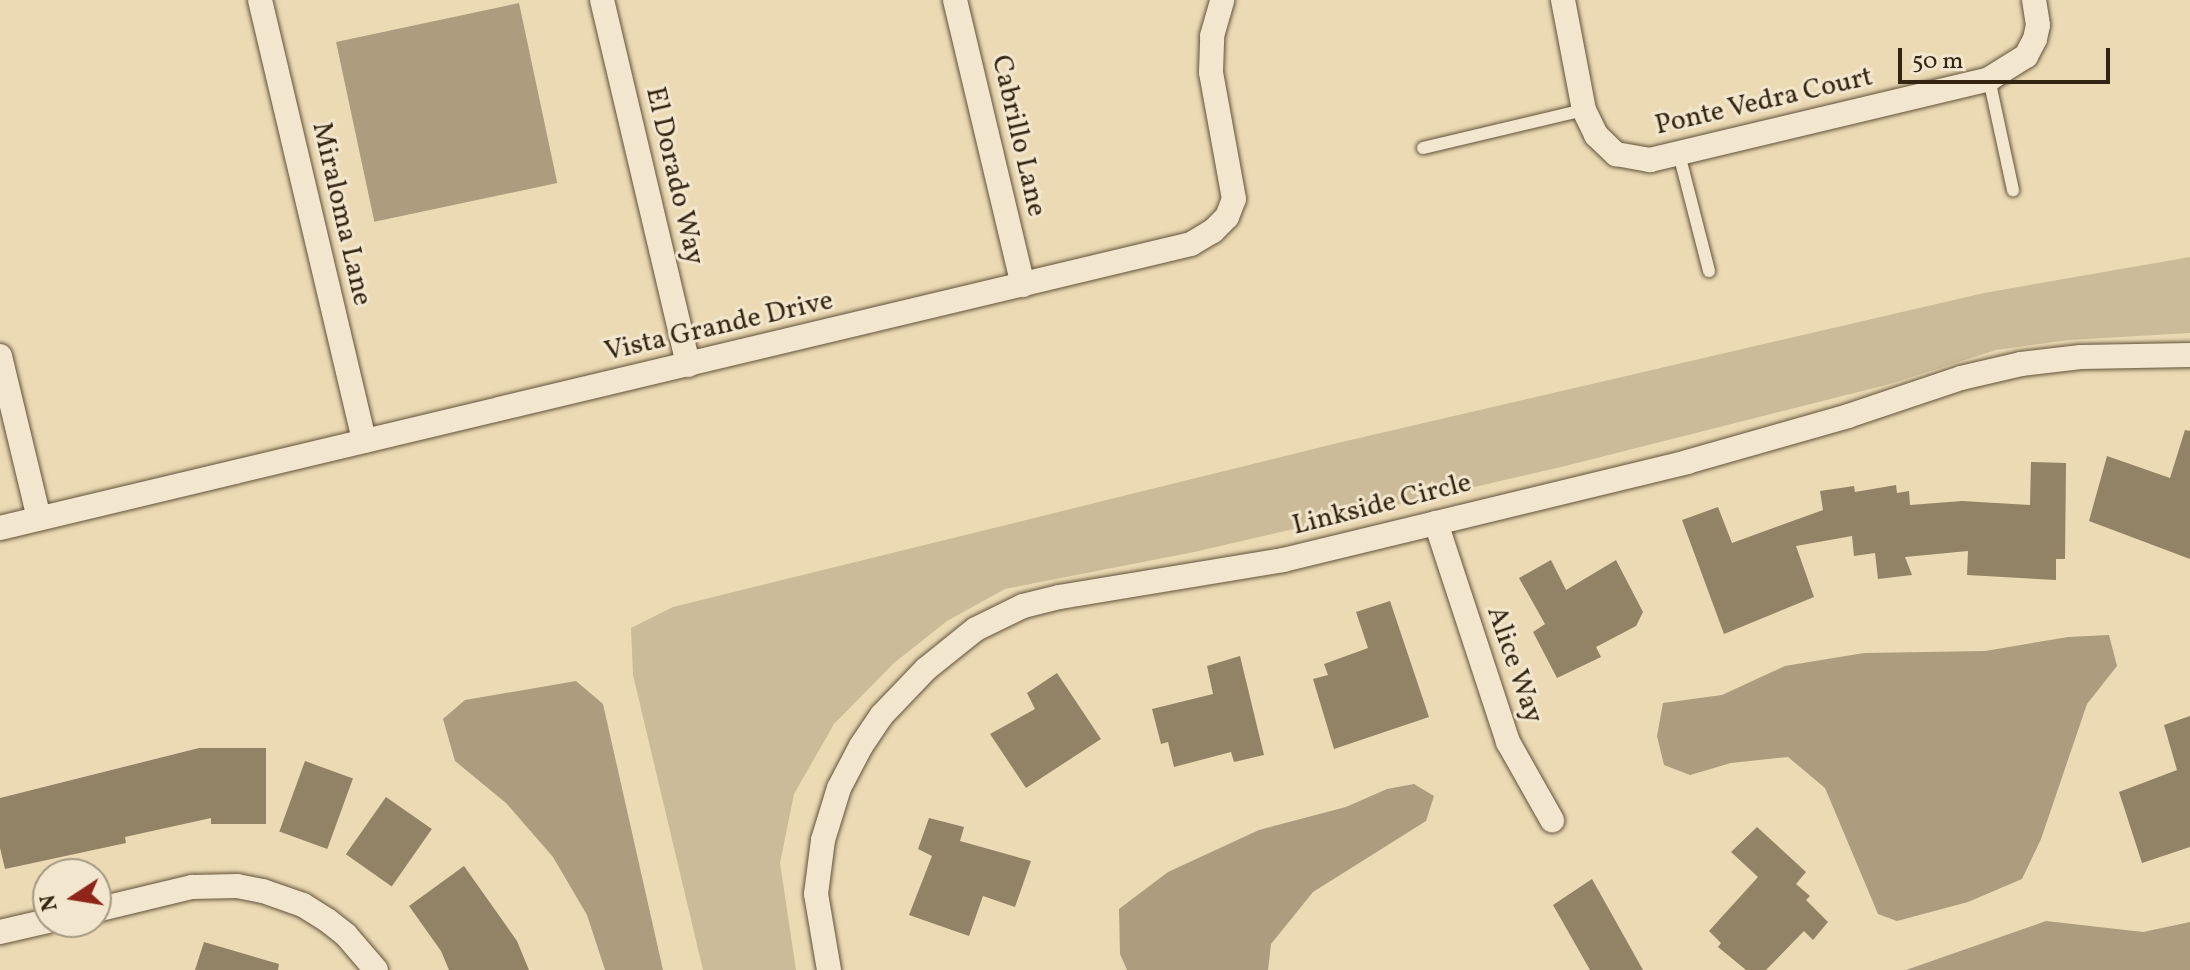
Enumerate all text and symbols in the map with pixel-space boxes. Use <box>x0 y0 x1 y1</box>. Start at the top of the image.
scale bar <box>1902 32 2114 82</box>
text: 50 m <box>1912 45 1964 79</box>
street label: Cabrillo Lane <box>983 52 1053 220</box>
street label: Ponte Vedra Court <box>1652 61 1876 143</box>
street label: El Dorado Way <box>637 83 711 269</box>
street label: Miraloma Lane <box>304 119 378 309</box>
street label: Vista Grande Drive <box>601 284 837 370</box>
street label: Linkside Circle <box>1289 467 1475 543</box>
street label: Alice Way <box>1478 602 1550 728</box>
north arrow <box>32 858 112 938</box>
text: N <box>33 892 67 914</box>

